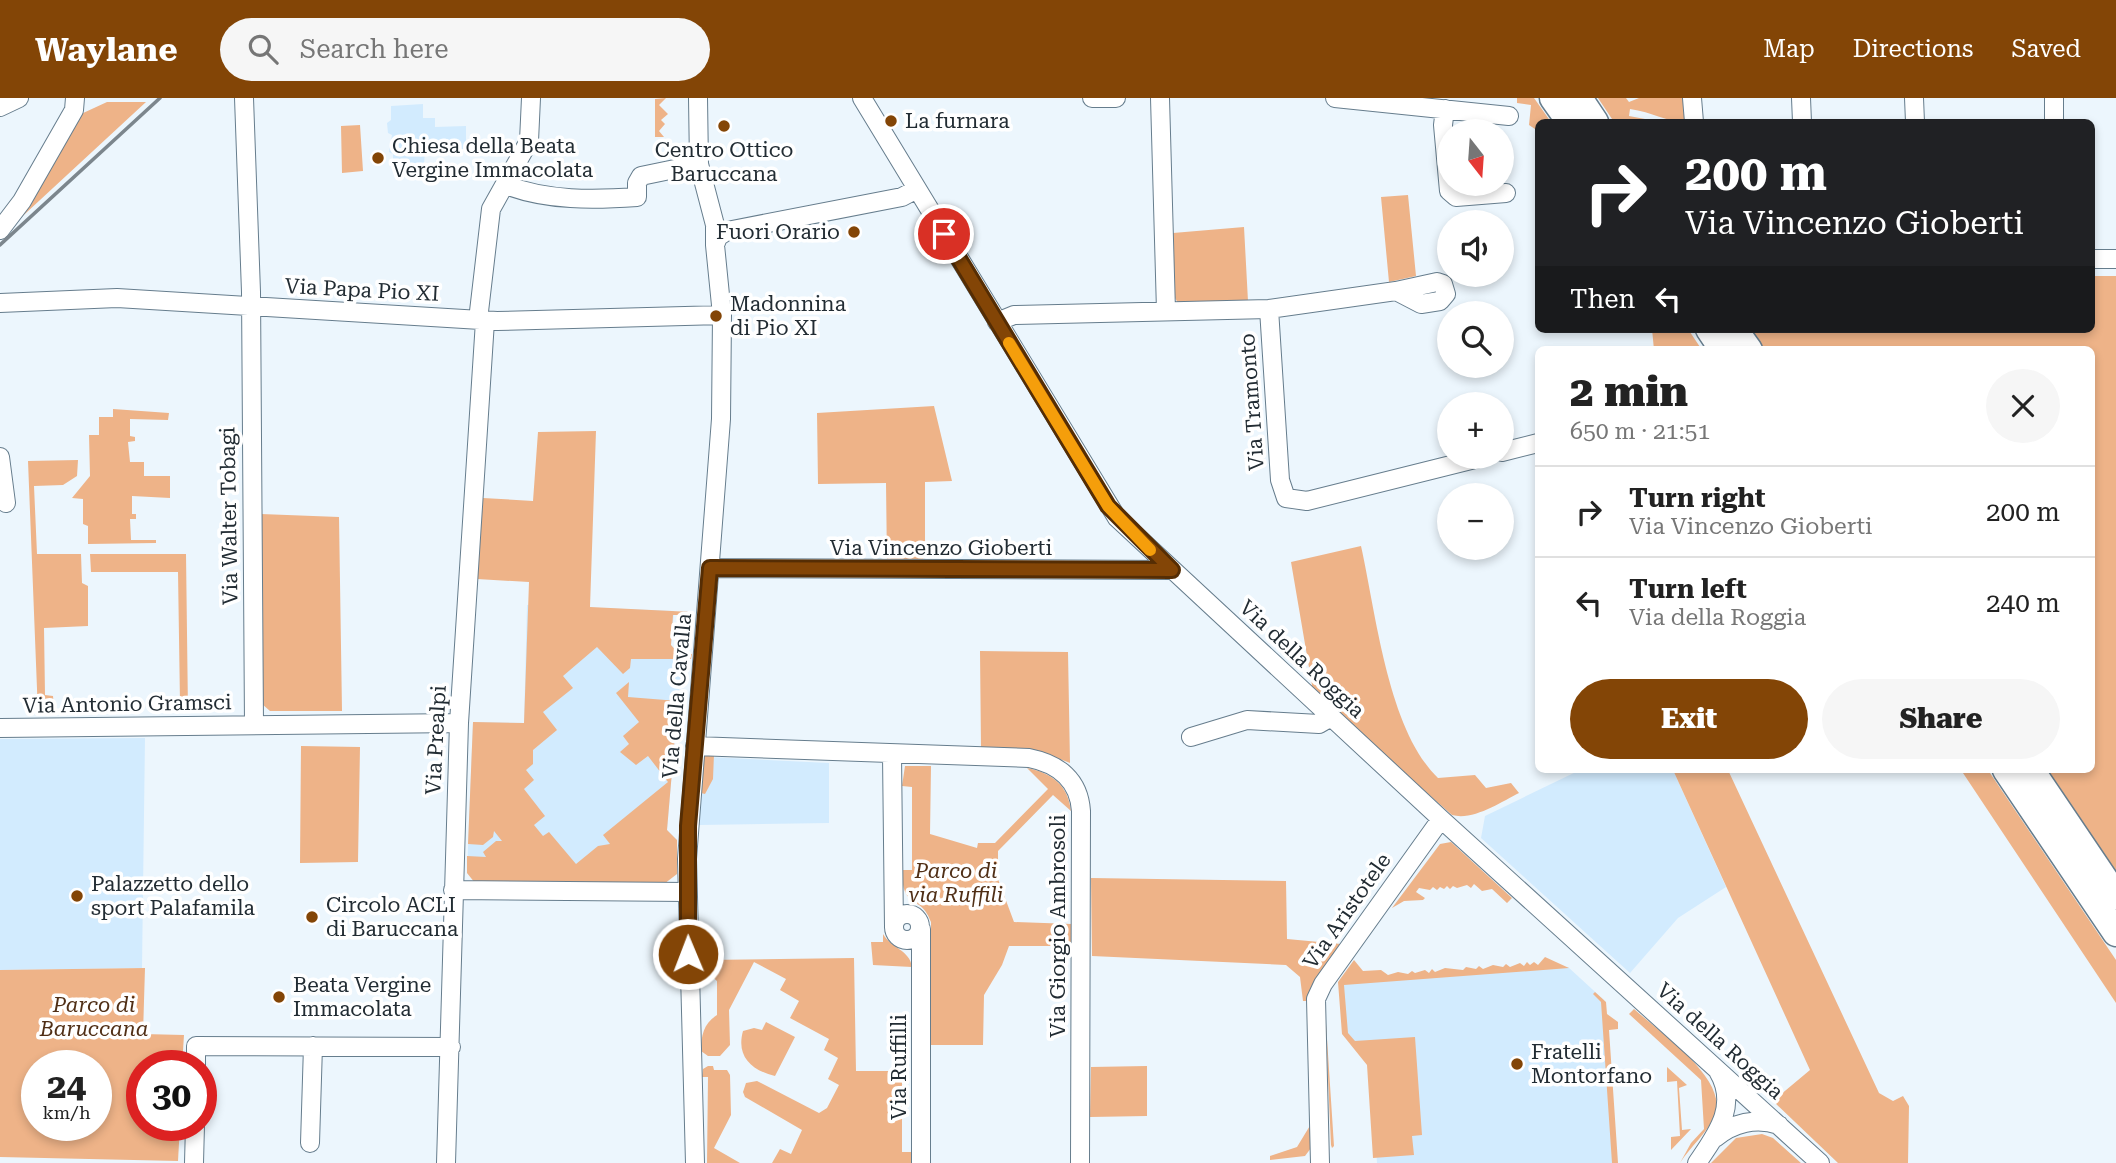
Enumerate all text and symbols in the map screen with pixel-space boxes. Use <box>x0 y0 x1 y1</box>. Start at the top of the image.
search box <box>220 18 710 81</box>
text: Waylane <box>35 30 178 69</box>
icon: search <box>244 30 282 68</box>
text: Search here <box>300 34 449 64</box>
text: Map <box>1763 35 1815 63</box>
text: Directions <box>1853 35 1973 63</box>
text: Saved <box>2011 35 2081 63</box>
place label: La furnara <box>905 109 1010 133</box>
marker: La furnara <box>883 113 899 129</box>
marker: Centro Ottico Baruccana <box>716 118 732 134</box>
north arrow <box>1437 119 1514 196</box>
map controls <box>1437 119 1514 560</box>
place label: Chiesa della Beata Vergine Immacolata <box>392 134 594 182</box>
place label: Centro Ottico Baruccana <box>655 138 793 186</box>
text: 200 m <box>1685 145 1827 202</box>
icon: right <box>1570 147 1661 238</box>
marker: Chiesa della Beata Vergine Immacolata <box>370 150 386 166</box>
pin <box>914 204 974 264</box>
text: Via Vincenzo Gioberti <box>1685 204 2024 242</box>
button: sound <box>1437 210 1514 287</box>
icon: arrive <box>925 215 963 253</box>
place label: Fuori Orario <box>716 220 840 244</box>
marker: Fuori Orario <box>846 224 862 240</box>
street label: Via Papa Pio XI <box>284 274 440 306</box>
icon: left <box>1649 280 1687 318</box>
text: Then <box>1570 284 1635 314</box>
place label: Madonnina di Pio XI <box>730 292 847 340</box>
button: search <box>1437 301 1514 378</box>
marker: Madonnina di Pio XI <box>708 308 724 324</box>
street label: Via Tramonto <box>1235 332 1269 472</box>
text: 2 min <box>1570 367 1688 416</box>
button: close <box>1986 369 2060 443</box>
button: + <box>1437 392 1514 469</box>
text: 650 m · 21:51 <box>1570 418 1710 445</box>
street label: Via Walter Tobagi <box>215 426 243 605</box>
button: − <box>1437 483 1514 560</box>
text: Turn right <box>1629 483 1765 513</box>
icon: right <box>1570 493 1608 531</box>
text: 200 m <box>1986 497 2060 527</box>
text: Via Vincenzo Gioberti <box>1629 513 1872 540</box>
street label: Via Vincenzo Gioberti <box>830 536 1052 560</box>
text: Turn left <box>1629 574 1747 604</box>
icon: left <box>1570 584 1608 622</box>
text: 240 m <box>1986 588 2060 618</box>
street label: Via della Roggia <box>1235 595 1370 723</box>
text: Via della Roggia <box>1629 604 1806 631</box>
street label: Via della Cavalla <box>658 612 696 780</box>
button: Exit <box>1570 679 1808 759</box>
button: Share <box>1822 679 2060 759</box>
street label: Via Prealpi <box>421 684 451 795</box>
street label: Via Antonio Gramsci <box>22 690 232 718</box>
street label: Via Giorgio Ambrosoli <box>1046 814 1070 1038</box>
street label: Via Aristotele <box>1298 849 1396 973</box>
park label: Parco di via Ruffili <box>909 859 1003 907</box>
place label: Palazzetto dello sport Palafamila <box>91 872 255 920</box>
marker: Palazzetto dello sport Palafamila <box>69 888 85 904</box>
place label: Circolo ACLI di Baruccana <box>326 893 459 941</box>
marker: Circolo ACLI di Baruccana <box>304 909 320 925</box>
position arrow <box>651 917 725 991</box>
place label: Beata Vergine Immacolata <box>293 973 431 1021</box>
street label: Via della Roggia <box>1652 978 1789 1104</box>
marker: Beata Vergine Immacolata <box>271 989 287 1005</box>
park label: Parco di Baruccana <box>39 993 148 1041</box>
street label: Via Ruffilli <box>887 1014 911 1120</box>
place label: Fratelli Montorfano <box>1531 1040 1652 1088</box>
speed limit sign: 30 <box>126 1050 217 1141</box>
marker: Fratelli Montorfano <box>1509 1056 1525 1072</box>
text: 24 <box>47 1066 86 1107</box>
text: km/h <box>42 1102 91 1123</box>

